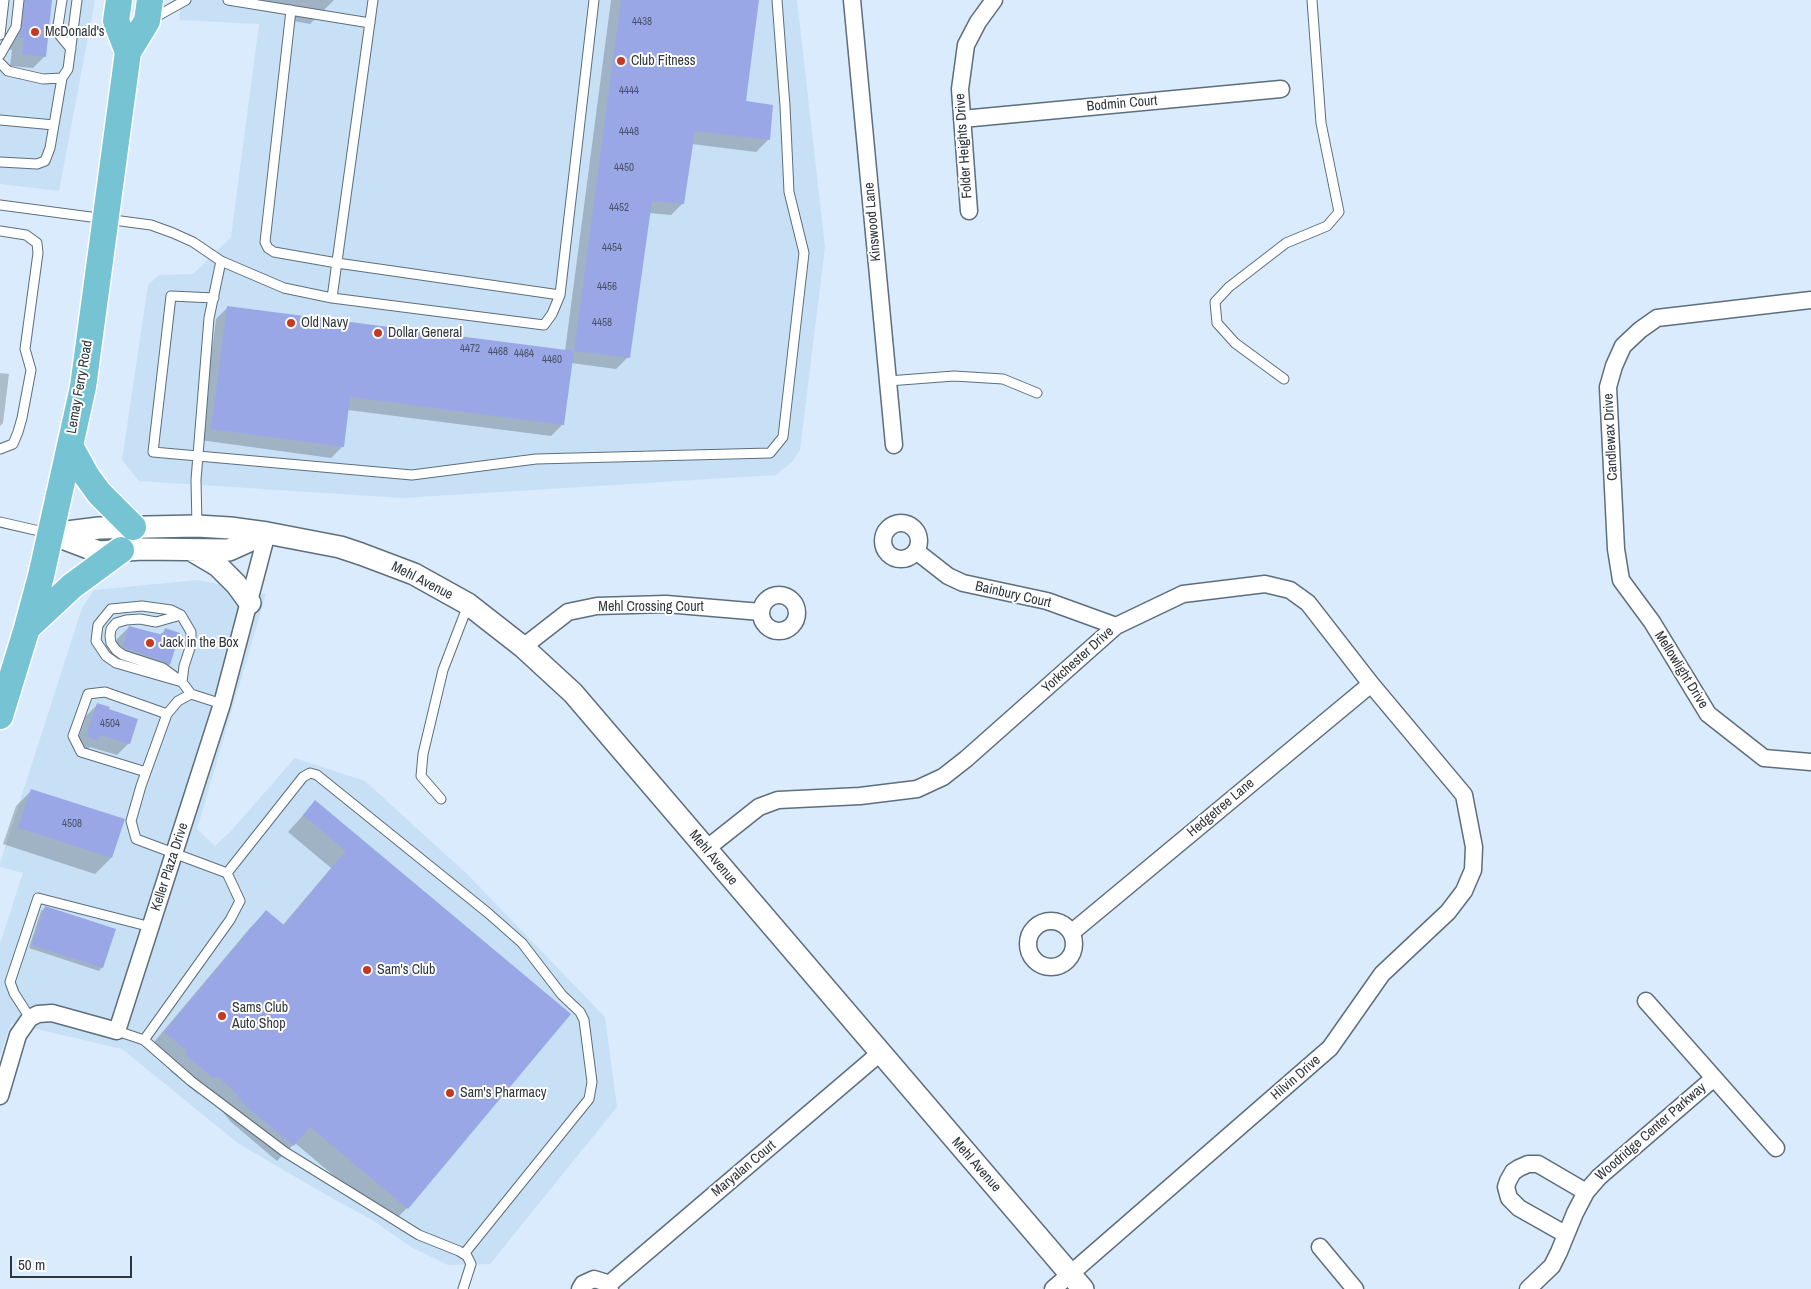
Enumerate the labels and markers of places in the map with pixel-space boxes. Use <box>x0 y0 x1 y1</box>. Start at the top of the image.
place label: McDonald's <box>45 24 105 40</box>
marker: McDonald's <box>29 26 41 38</box>
place label: Club Fitness <box>631 53 695 69</box>
marker: Club Fitness <box>615 55 627 67</box>
place label: Old Navy <box>301 315 348 331</box>
marker: Old Navy <box>285 317 297 329</box>
place label: Dollar General <box>388 325 462 341</box>
marker: Dollar General <box>372 327 384 339</box>
place label: Jack in the Box <box>160 635 238 651</box>
marker: Jack in the Box <box>144 637 156 649</box>
place label: Sam's Club <box>377 962 435 978</box>
marker: Sam's Club <box>361 964 373 976</box>
place label: Sams Club Auto Shop <box>232 1000 288 1032</box>
marker: Sams Club Auto Shop <box>216 1010 228 1022</box>
place label: Sam's Pharmacy <box>460 1085 546 1101</box>
marker: Sam's Pharmacy <box>444 1087 456 1099</box>

